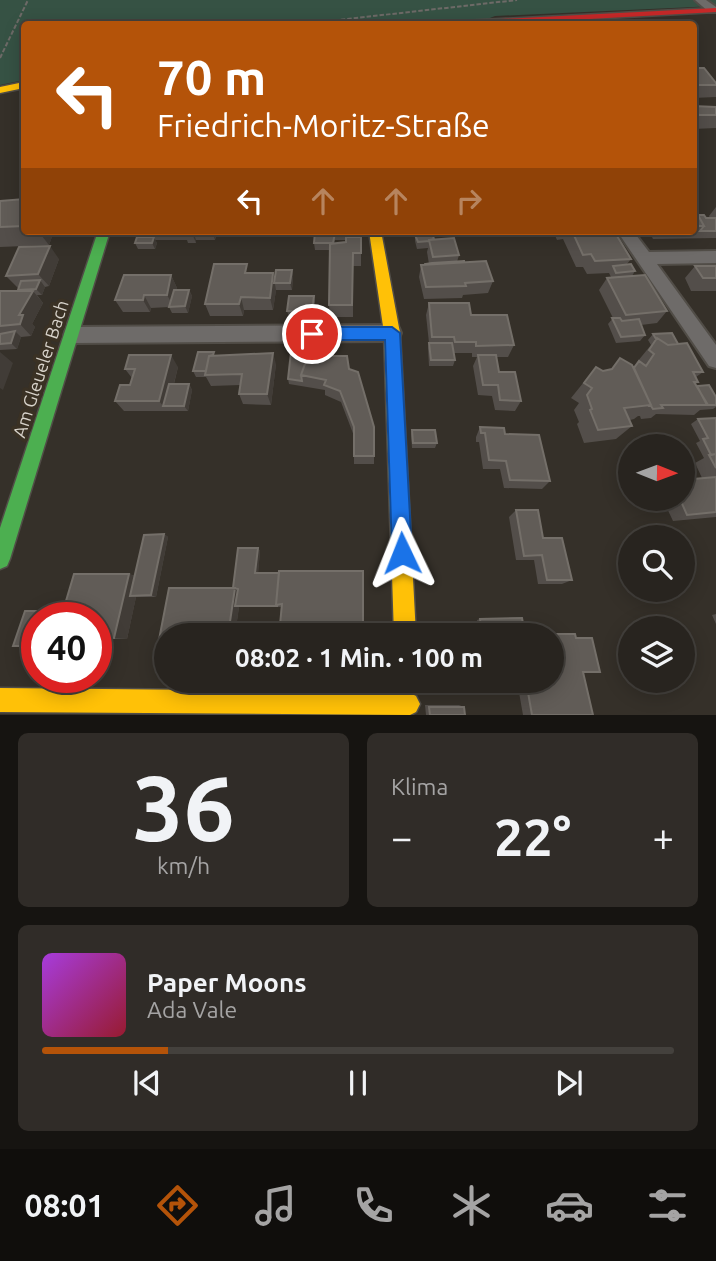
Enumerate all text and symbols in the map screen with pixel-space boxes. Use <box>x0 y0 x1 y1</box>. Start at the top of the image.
icon: left <box>42 49 133 140</box>
text: 70 m <box>157 49 266 104</box>
text: Friedrich-Moritz-Straße <box>157 107 490 143</box>
icon: left <box>231 182 269 220</box>
icon: ahead <box>304 182 342 220</box>
icon: ahead <box>377 182 415 220</box>
icon: right <box>450 182 488 220</box>
street label: Am Gleueler Bach <box>8 298 72 440</box>
pin <box>282 304 342 364</box>
icon: arrive <box>293 315 331 353</box>
north arrow <box>618 434 695 511</box>
map controls <box>618 434 695 693</box>
position arrow <box>365 516 439 590</box>
button: search <box>618 525 695 602</box>
speed limit sign: 40 <box>21 602 112 693</box>
button: layers <box>618 616 695 693</box>
text: 08:02 · 1 Min. · 100 m <box>235 643 483 672</box>
text: 36 <box>132 756 235 858</box>
text: Klima <box>391 774 448 799</box>
text: 22° <box>494 808 571 866</box>
text: − <box>391 816 412 858</box>
text: + <box>653 816 674 858</box>
text: km/h <box>157 853 210 878</box>
text: Paper Moons <box>147 968 306 997</box>
text: Ada Vale <box>147 997 237 1022</box>
icon: previous <box>128 1064 166 1102</box>
icon: pause <box>339 1064 377 1102</box>
icon: next <box>550 1064 588 1102</box>
icon: directions <box>153 1181 202 1230</box>
icon: music <box>251 1181 300 1230</box>
icon: phone <box>349 1181 398 1230</box>
icon: climate <box>447 1181 496 1230</box>
icon: car <box>545 1181 594 1230</box>
icon: filters <box>643 1181 692 1230</box>
text: 08:01 <box>24 1187 105 1223</box>

